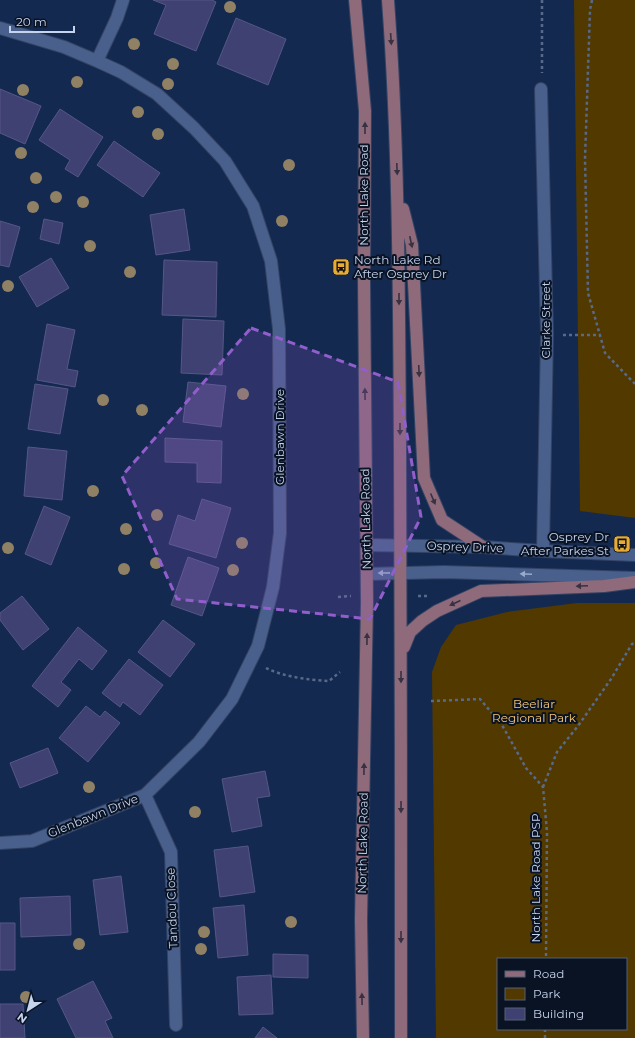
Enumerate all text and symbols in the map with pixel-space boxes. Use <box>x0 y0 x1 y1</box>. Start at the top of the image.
scale bar <box>10 8 74 34</box>
text: 20 m <box>16 14 47 29</box>
one-way arrow <box>387 33 394 45</box>
one-way arrow <box>362 121 368 134</box>
street label: North Lake Road <box>356 144 371 246</box>
one-way arrow <box>394 163 401 175</box>
one-way arrow <box>408 236 414 248</box>
place label: North Lake Rd After Osprey Dr <box>354 252 447 281</box>
bus stop icon: North Lake Rd After Osprey Dr <box>331 257 351 277</box>
street label: Clarke Street <box>538 281 553 359</box>
one-way arrow <box>396 293 402 306</box>
one-way arrow <box>415 365 422 377</box>
one-way arrow <box>362 387 368 400</box>
street label: Glenbawn Drive <box>272 389 287 485</box>
one-way arrow <box>397 423 403 436</box>
street label: North Lake Road <box>357 468 374 570</box>
one-way arrow <box>430 494 436 505</box>
place label: Osprey Dr After Parkes St <box>521 529 609 558</box>
bus stop icon: Osprey Dr After Parkes St <box>612 534 632 554</box>
street label: Osprey Drive <box>426 538 504 555</box>
one-way arrow <box>377 570 390 576</box>
one-way arrow <box>520 571 532 578</box>
one-way arrow <box>576 583 588 590</box>
one-way arrow <box>449 600 461 606</box>
one-way arrow <box>364 632 370 645</box>
one-way arrow <box>398 671 404 684</box>
park label: Beeliar Regional Park <box>492 696 577 725</box>
one-way arrow <box>361 762 367 775</box>
street label: Glenbawn Drive <box>45 791 140 841</box>
street label: North Lake Road <box>354 792 371 894</box>
one-way arrow <box>398 801 404 814</box>
street label: North Lake Road PSP <box>528 814 543 943</box>
street label: Tandou Close <box>163 867 180 949</box>
one-way arrow <box>398 931 404 944</box>
legend <box>497 958 627 1030</box>
text: Road <box>533 966 564 981</box>
text: Park <box>533 986 561 1001</box>
north arrow <box>8 990 48 1030</box>
one-way arrow <box>359 992 365 1005</box>
text: Building <box>533 1006 584 1021</box>
text: N <box>14 1010 30 1026</box>

